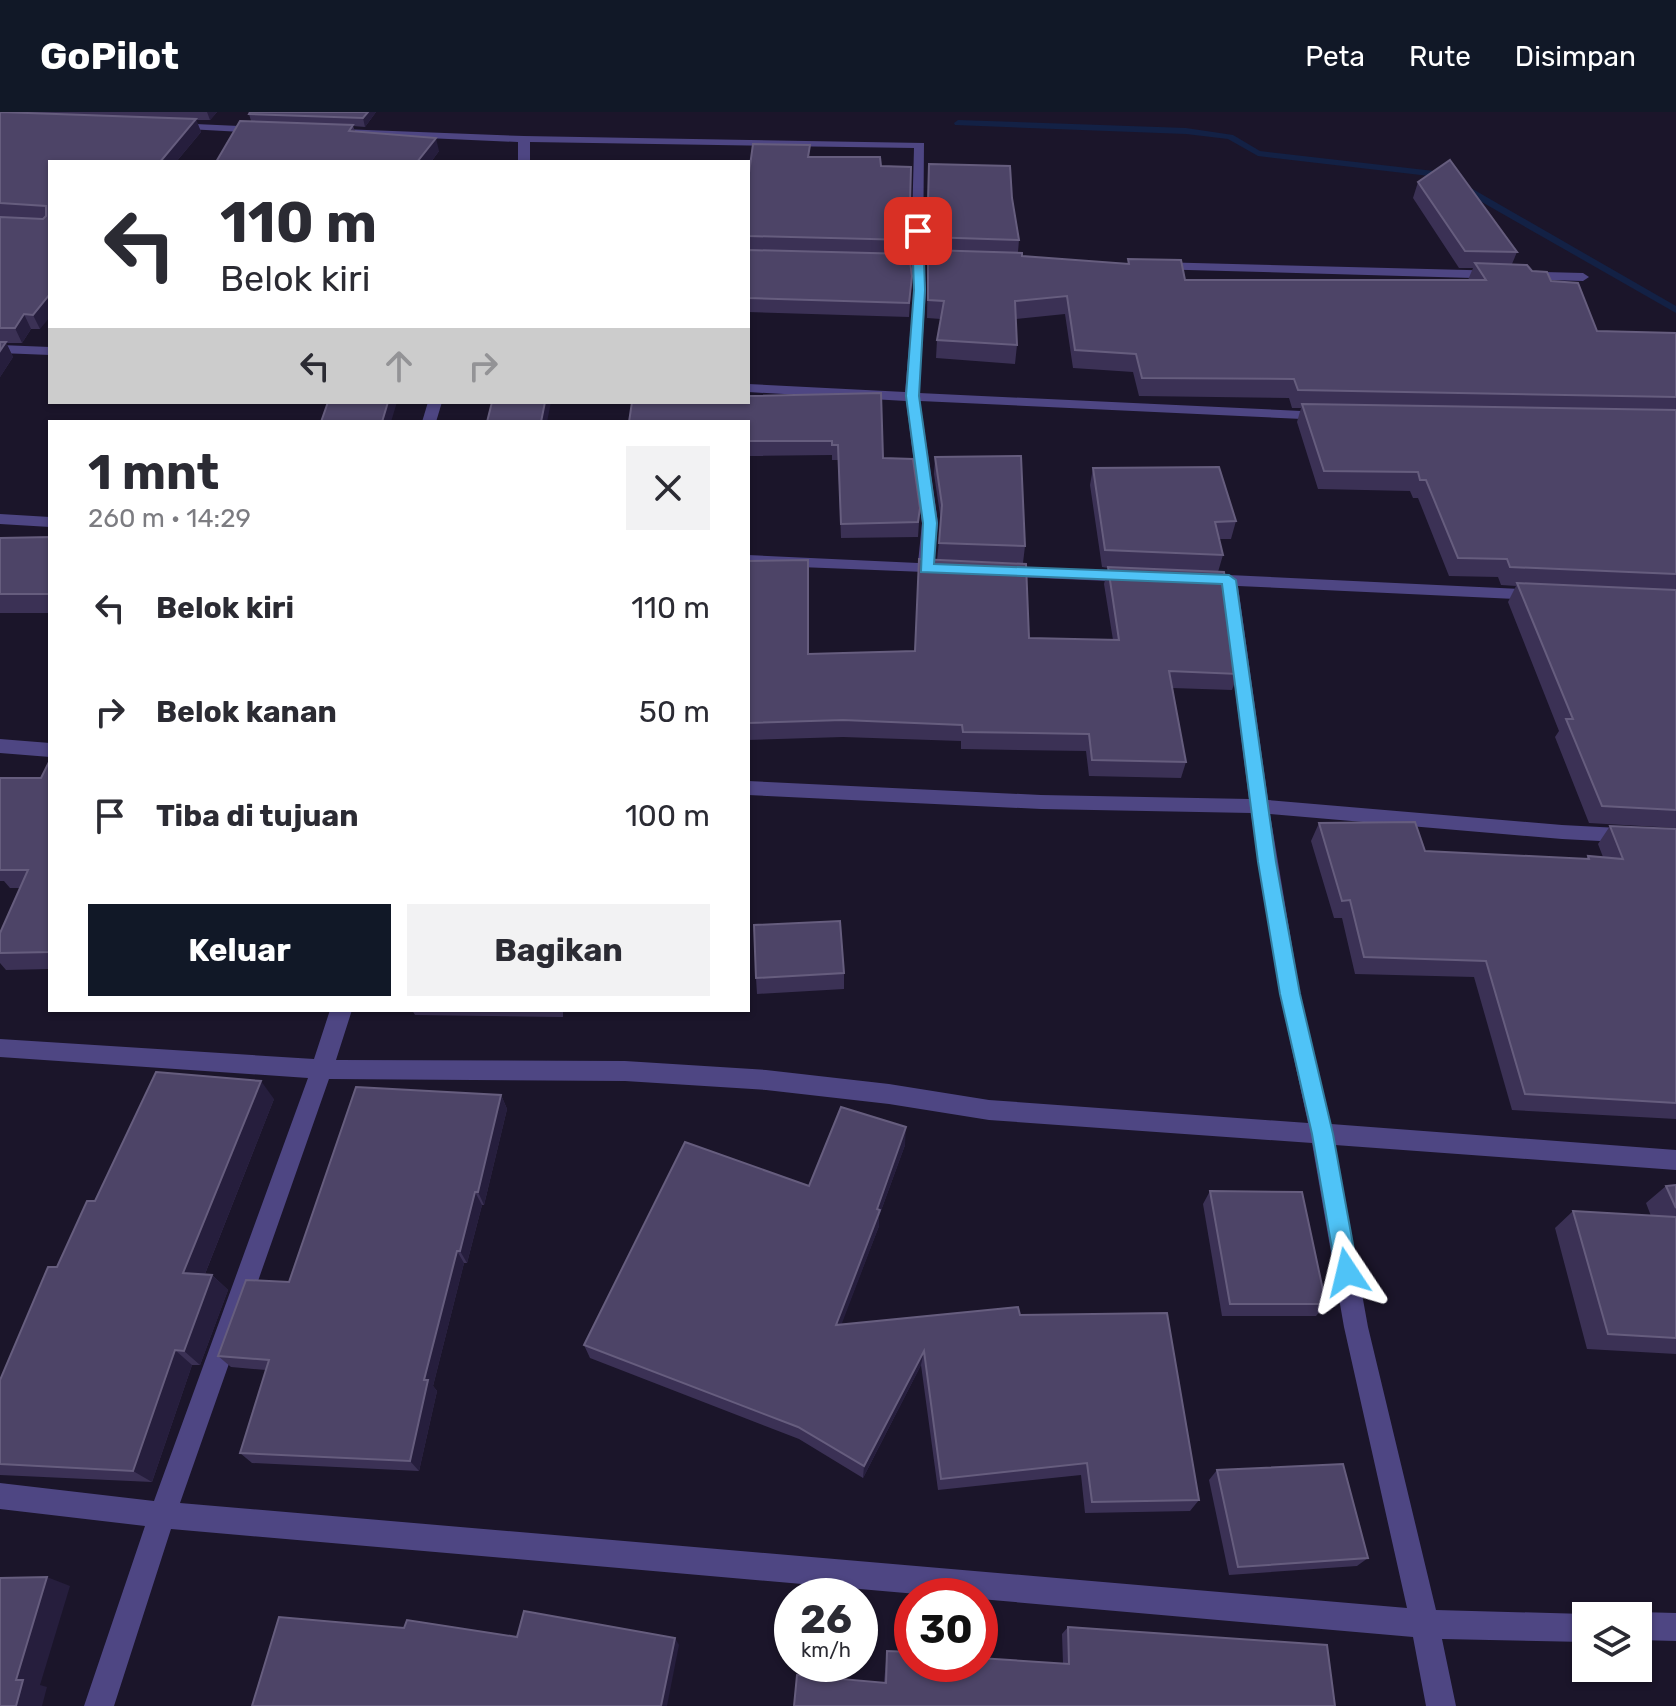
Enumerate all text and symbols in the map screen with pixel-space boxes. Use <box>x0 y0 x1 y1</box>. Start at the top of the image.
text: GoPilot <box>40 33 179 79</box>
text: Peta <box>1305 40 1365 73</box>
text: Rute <box>1409 40 1471 73</box>
text: Disimpan <box>1515 40 1636 73</box>
text: 110 m <box>220 190 377 256</box>
icon: left <box>88 192 192 296</box>
pin <box>884 197 952 265</box>
icon: arrive <box>896 209 940 253</box>
text: Belok kiri <box>220 257 370 300</box>
icon: left <box>293 344 337 388</box>
icon: ahead <box>377 344 421 388</box>
icon: right <box>461 344 505 388</box>
text: 1 mnt <box>88 444 219 501</box>
button: close <box>626 446 710 530</box>
text: 260 m · 14:29 <box>88 503 251 534</box>
icon: left <box>88 586 132 630</box>
text: Belok kiri <box>156 590 294 626</box>
text: 110 m <box>631 590 710 626</box>
icon: right <box>88 690 132 734</box>
text: Belok kanan <box>156 694 337 730</box>
text: 50 m <box>639 694 710 730</box>
icon: arrive <box>88 794 132 838</box>
text: Tiba di tujuan <box>156 798 358 834</box>
text: 100 m <box>625 798 710 834</box>
button: Keluar <box>88 904 391 996</box>
button: Bagikan <box>407 904 710 996</box>
position arrow <box>1305 1230 1389 1314</box>
speed limit sign: 30 <box>894 1578 998 1682</box>
text: 26 <box>800 1596 852 1643</box>
map controls <box>1572 1602 1652 1682</box>
button: layers <box>1572 1602 1652 1682</box>
text: km/h <box>801 1638 851 1662</box>

